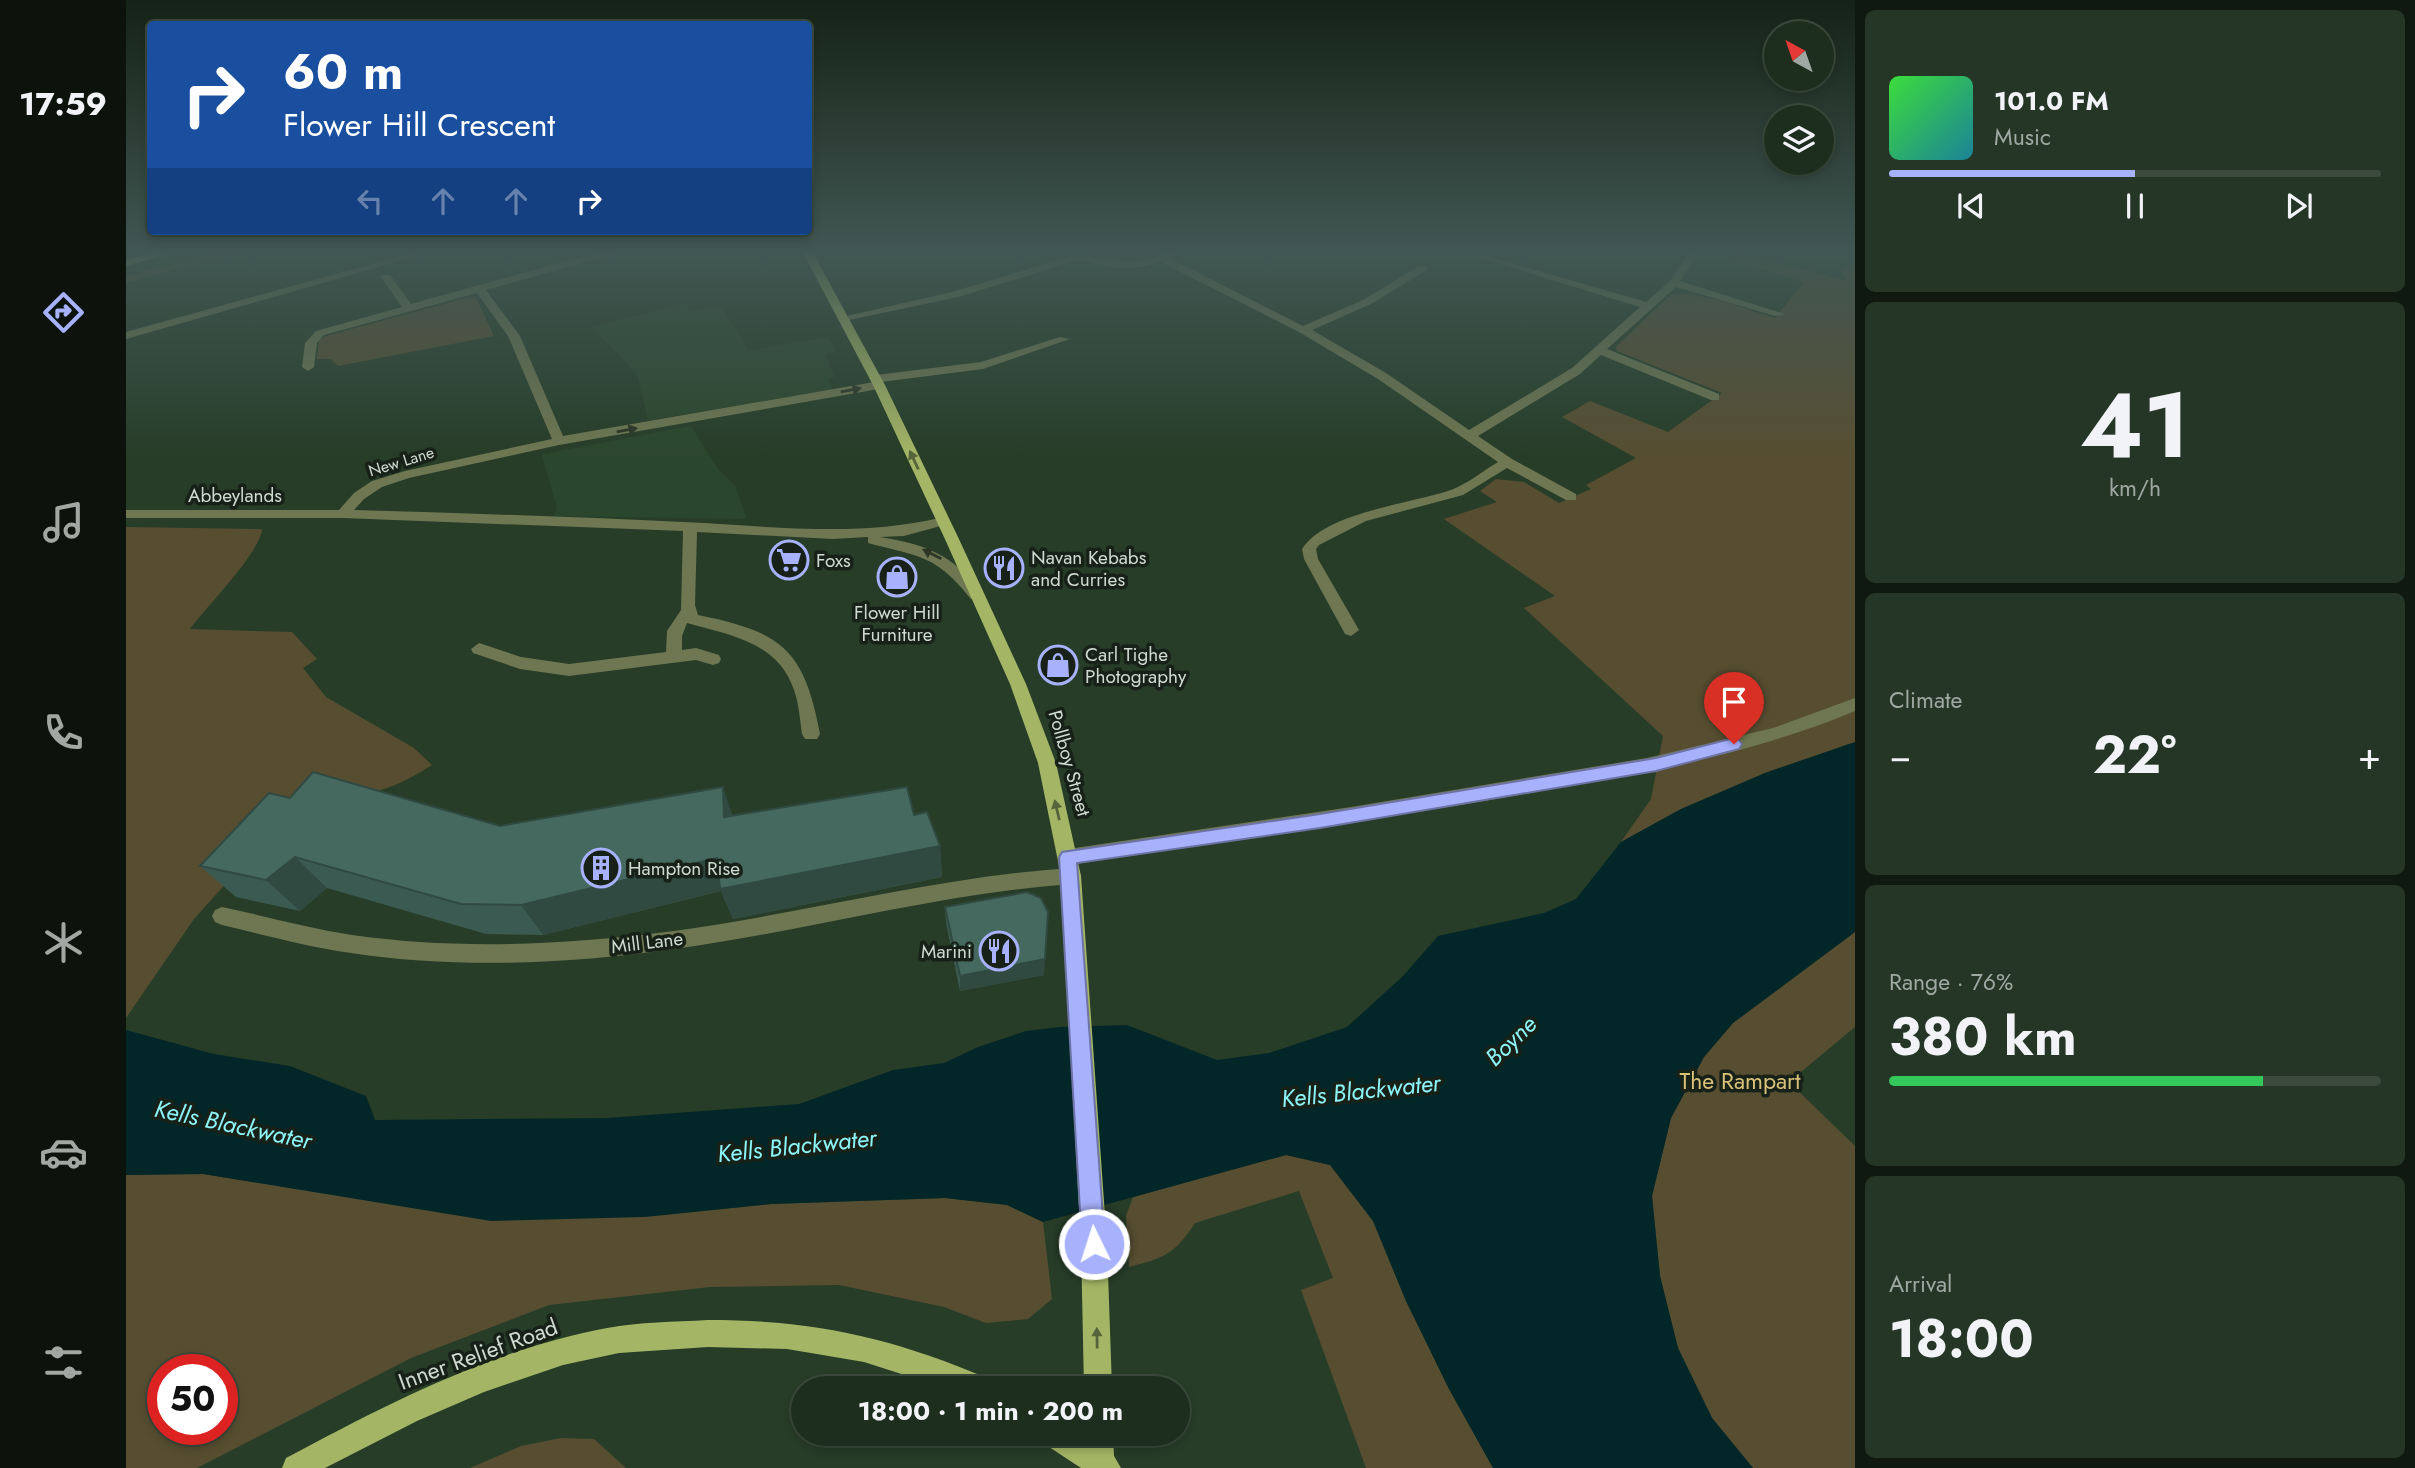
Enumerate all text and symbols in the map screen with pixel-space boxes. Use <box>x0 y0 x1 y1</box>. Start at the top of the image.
north arrow <box>1764 21 1834 91</box>
map controls <box>1764 21 1834 175</box>
text: 60 m <box>283 37 403 107</box>
icon: right <box>168 49 259 140</box>
text: 17:59 <box>19 81 107 127</box>
text: 101.0 FM <box>1994 82 2109 120</box>
text: Flower Hill Crescent <box>283 102 555 148</box>
button: layers <box>1764 105 1834 175</box>
text: Music <box>1994 120 2051 154</box>
icon: left <box>351 182 389 220</box>
icon: ahead <box>424 182 462 220</box>
icon: ahead <box>497 182 535 220</box>
icon: right <box>570 182 608 220</box>
icon: previous <box>1952 187 1990 225</box>
icon: pause <box>2116 187 2154 225</box>
icon: next <box>2280 187 2318 225</box>
icon: directions <box>39 288 88 337</box>
text: 41 <box>2080 360 2190 491</box>
one-way arrow <box>840 384 862 395</box>
one-way arrow <box>616 424 638 435</box>
street label: New Lane <box>365 441 437 482</box>
one-way arrow <box>908 450 920 470</box>
text: km/h <box>2109 471 2161 505</box>
street label: Abbeylands <box>188 482 282 509</box>
icon: music <box>39 498 88 547</box>
supermarket icon: Foxs <box>768 539 810 581</box>
place label: Navan Kebabs and Curries <box>1031 544 1147 593</box>
place label: Foxs <box>816 547 851 574</box>
restaurant icon: Navan Kebabs and Curries <box>983 547 1025 589</box>
one-way arrow <box>921 549 941 561</box>
shop icon: Flower Hill Furniture <box>876 556 918 598</box>
place label: Flower Hill Furniture <box>854 599 940 648</box>
place label: Carl Tighe Photography <box>1085 641 1187 690</box>
shop icon: Carl Tighe Photography <box>1037 644 1079 686</box>
pin <box>1704 672 1764 744</box>
icon: arrive <box>1715 683 1753 721</box>
text: Climate <box>1889 683 1962 717</box>
street label: Pollboy Street <box>1041 707 1098 820</box>
icon: phone <box>39 708 88 757</box>
text: 22° <box>2093 717 2176 793</box>
text: − <box>1889 728 1911 783</box>
text: + <box>2358 728 2381 783</box>
one-way arrow <box>1052 799 1063 821</box>
building icon: Hampton Rise <box>580 847 622 889</box>
place label: Hampton Rise <box>628 855 740 882</box>
icon: climate <box>39 918 88 967</box>
street label: Mill Lane <box>610 925 685 960</box>
restaurant icon: Marini <box>978 930 1020 972</box>
place label: Marini <box>921 938 972 965</box>
text: Range · 76% <box>1889 965 2013 999</box>
text: 380 km <box>1889 999 2077 1075</box>
water label: Boyne <box>1477 1007 1544 1074</box>
park label: The Rampart <box>1680 1064 1801 1098</box>
water label: Kells Blackwater <box>1280 1065 1444 1116</box>
water label: Kells Blackwater <box>151 1091 317 1159</box>
water label: Kells Blackwater <box>716 1120 880 1171</box>
icon: car <box>39 1128 88 1177</box>
position arrow <box>1057 1207 1131 1281</box>
text: Arrival <box>1889 1267 1952 1301</box>
text: 18:00 <box>1889 1301 2034 1377</box>
street label: Inner Relief Road <box>394 1309 562 1399</box>
one-way arrow <box>1091 1327 1102 1349</box>
icon: filters <box>39 1338 88 1387</box>
speed limit sign: 50 <box>147 1354 238 1445</box>
text: 18:00 · 1 min · 200 m <box>858 1392 1123 1430</box>

